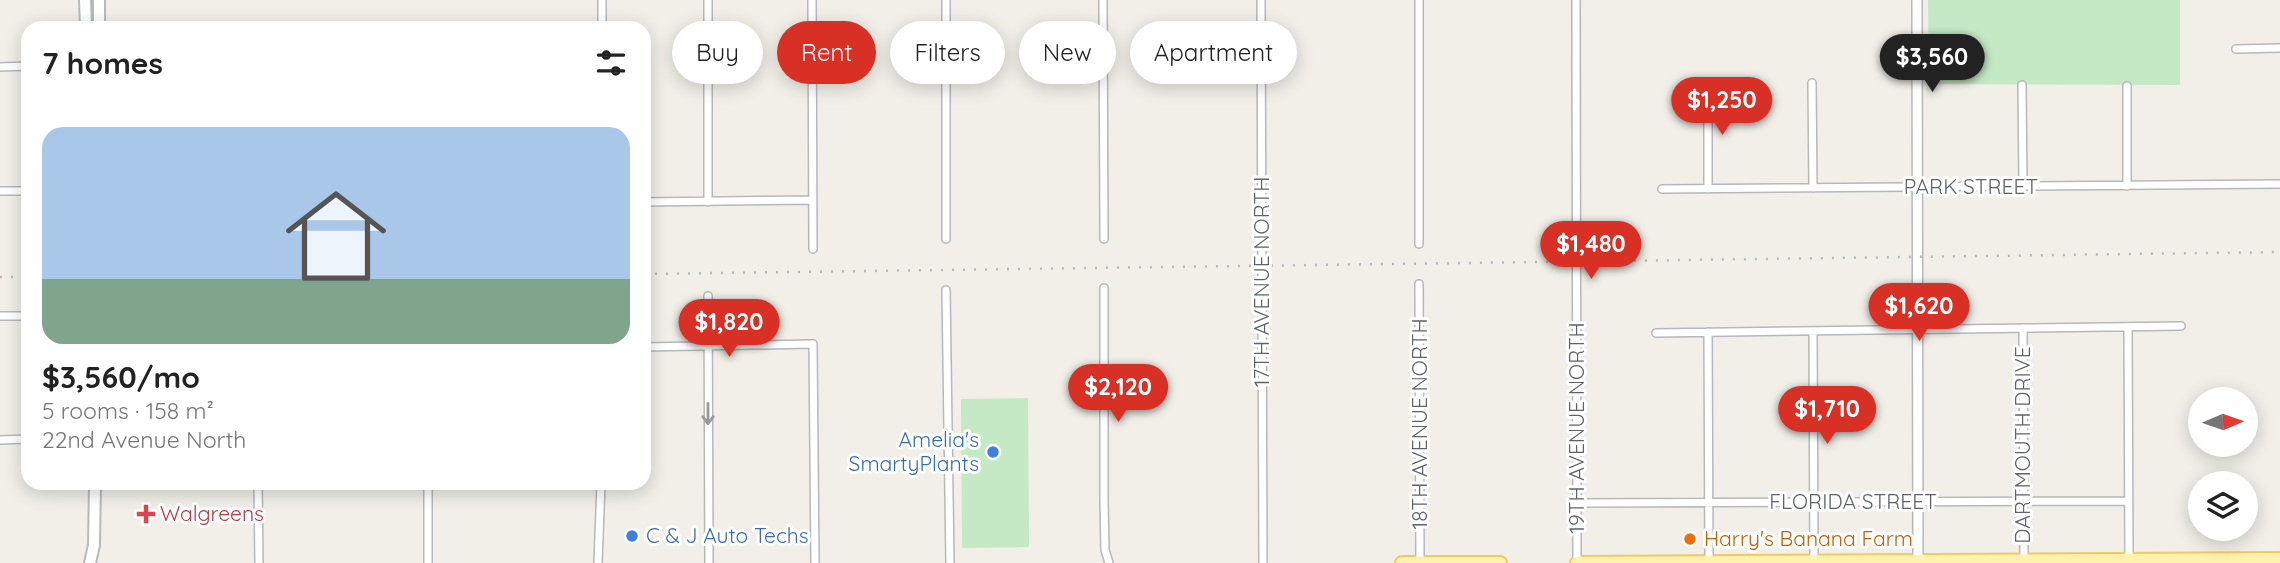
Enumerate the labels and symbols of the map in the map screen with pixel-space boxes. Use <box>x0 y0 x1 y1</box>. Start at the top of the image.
pin: $3,560 <box>1875 34 1989 94</box>
pin: $1,250 <box>1665 78 1779 137</box>
street label: PARK STREET <box>1904 173 2038 199</box>
street label: 17TH AVENUE NORTH <box>1248 177 1274 387</box>
pin: $1,480 <box>1534 222 1648 281</box>
pin: $1,620 <box>1862 284 1976 343</box>
pin: $1,820 <box>672 300 786 359</box>
street label: 18TH AVENUE NORTH <box>1406 318 1432 530</box>
street label: 19TH AVENUE NORTH <box>1563 322 1589 534</box>
street label: DARTMOUTH DRIVE <box>2009 346 2035 544</box>
pin: $2,120 <box>1061 364 1175 424</box>
pin: $1,710 <box>1770 386 1884 446</box>
north arrow <box>2188 387 2258 457</box>
one-way arrow <box>702 402 715 425</box>
place label: Amelia's SmartyPlants <box>849 426 979 476</box>
marker: Amelia's SmartyPlants <box>985 444 1001 460</box>
street label: FLORIDA STREET <box>1769 488 1937 514</box>
place label: Walgreens <box>160 500 264 526</box>
marker: Walgreens <box>138 506 154 522</box>
place label: C & J Auto Techs <box>646 522 809 548</box>
place label: Harry's Banana Farm <box>1704 525 1913 551</box>
marker: C & J Auto Techs <box>624 528 640 544</box>
marker: Harry's Banana Farm <box>1682 531 1698 547</box>

